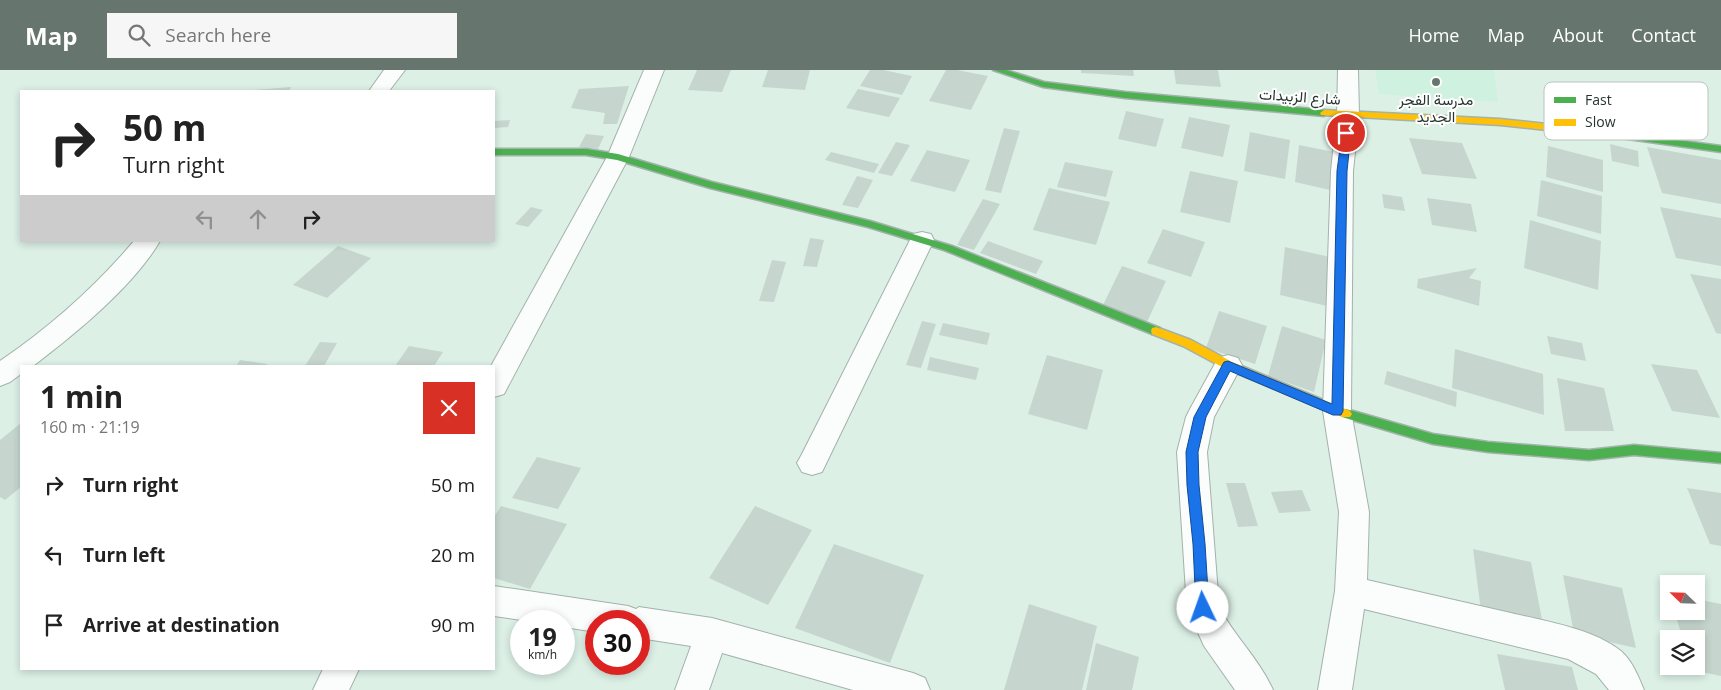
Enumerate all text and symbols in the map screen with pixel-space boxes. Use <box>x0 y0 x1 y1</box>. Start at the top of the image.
search box <box>107 13 457 58</box>
text: Map <box>25 19 77 52</box>
icon: search <box>125 21 153 49</box>
text: Search here <box>165 22 271 48</box>
text: Home <box>1409 23 1459 47</box>
text: Map <box>1487 23 1525 47</box>
text: About <box>1553 23 1603 47</box>
text: Contact <box>1631 23 1696 47</box>
marker: مدرسة الفجر الجديد <box>1430 76 1442 88</box>
legend <box>1544 82 1708 140</box>
street label: شارع الزبيدات <box>1258 83 1342 111</box>
place label: مدرسة الفجر الجديد <box>1398 89 1473 126</box>
text: Fast <box>1585 90 1612 109</box>
text: 50 m <box>123 104 206 151</box>
icon: right <box>40 110 105 175</box>
pin <box>1325 112 1367 154</box>
text: Slow <box>1585 112 1616 131</box>
icon: arrive <box>1332 119 1360 147</box>
text: Turn right <box>123 149 225 179</box>
icon: left <box>191 205 219 233</box>
icon: ahead <box>244 205 272 233</box>
icon: right <box>297 205 325 233</box>
text: 1 min <box>40 376 123 417</box>
button: close <box>423 382 475 434</box>
text: 160 m · 21:19 <box>40 416 140 438</box>
icon: right <box>40 471 68 499</box>
text: Turn right <box>83 472 178 498</box>
text: 50 m <box>431 472 475 498</box>
icon: left <box>40 541 68 569</box>
text: Turn left <box>83 542 165 568</box>
text: 20 m <box>431 542 475 568</box>
north arrow <box>1660 575 1705 620</box>
map controls <box>1660 575 1705 675</box>
position arrow <box>1176 581 1228 633</box>
speed limit sign: 30 <box>585 610 650 675</box>
icon: arrive <box>40 611 68 639</box>
text: Arrive at destination <box>83 612 280 638</box>
text: 90 m <box>431 612 475 638</box>
text: 19 <box>528 619 557 653</box>
button: layers <box>1660 630 1705 675</box>
text: km/h <box>528 646 557 663</box>

